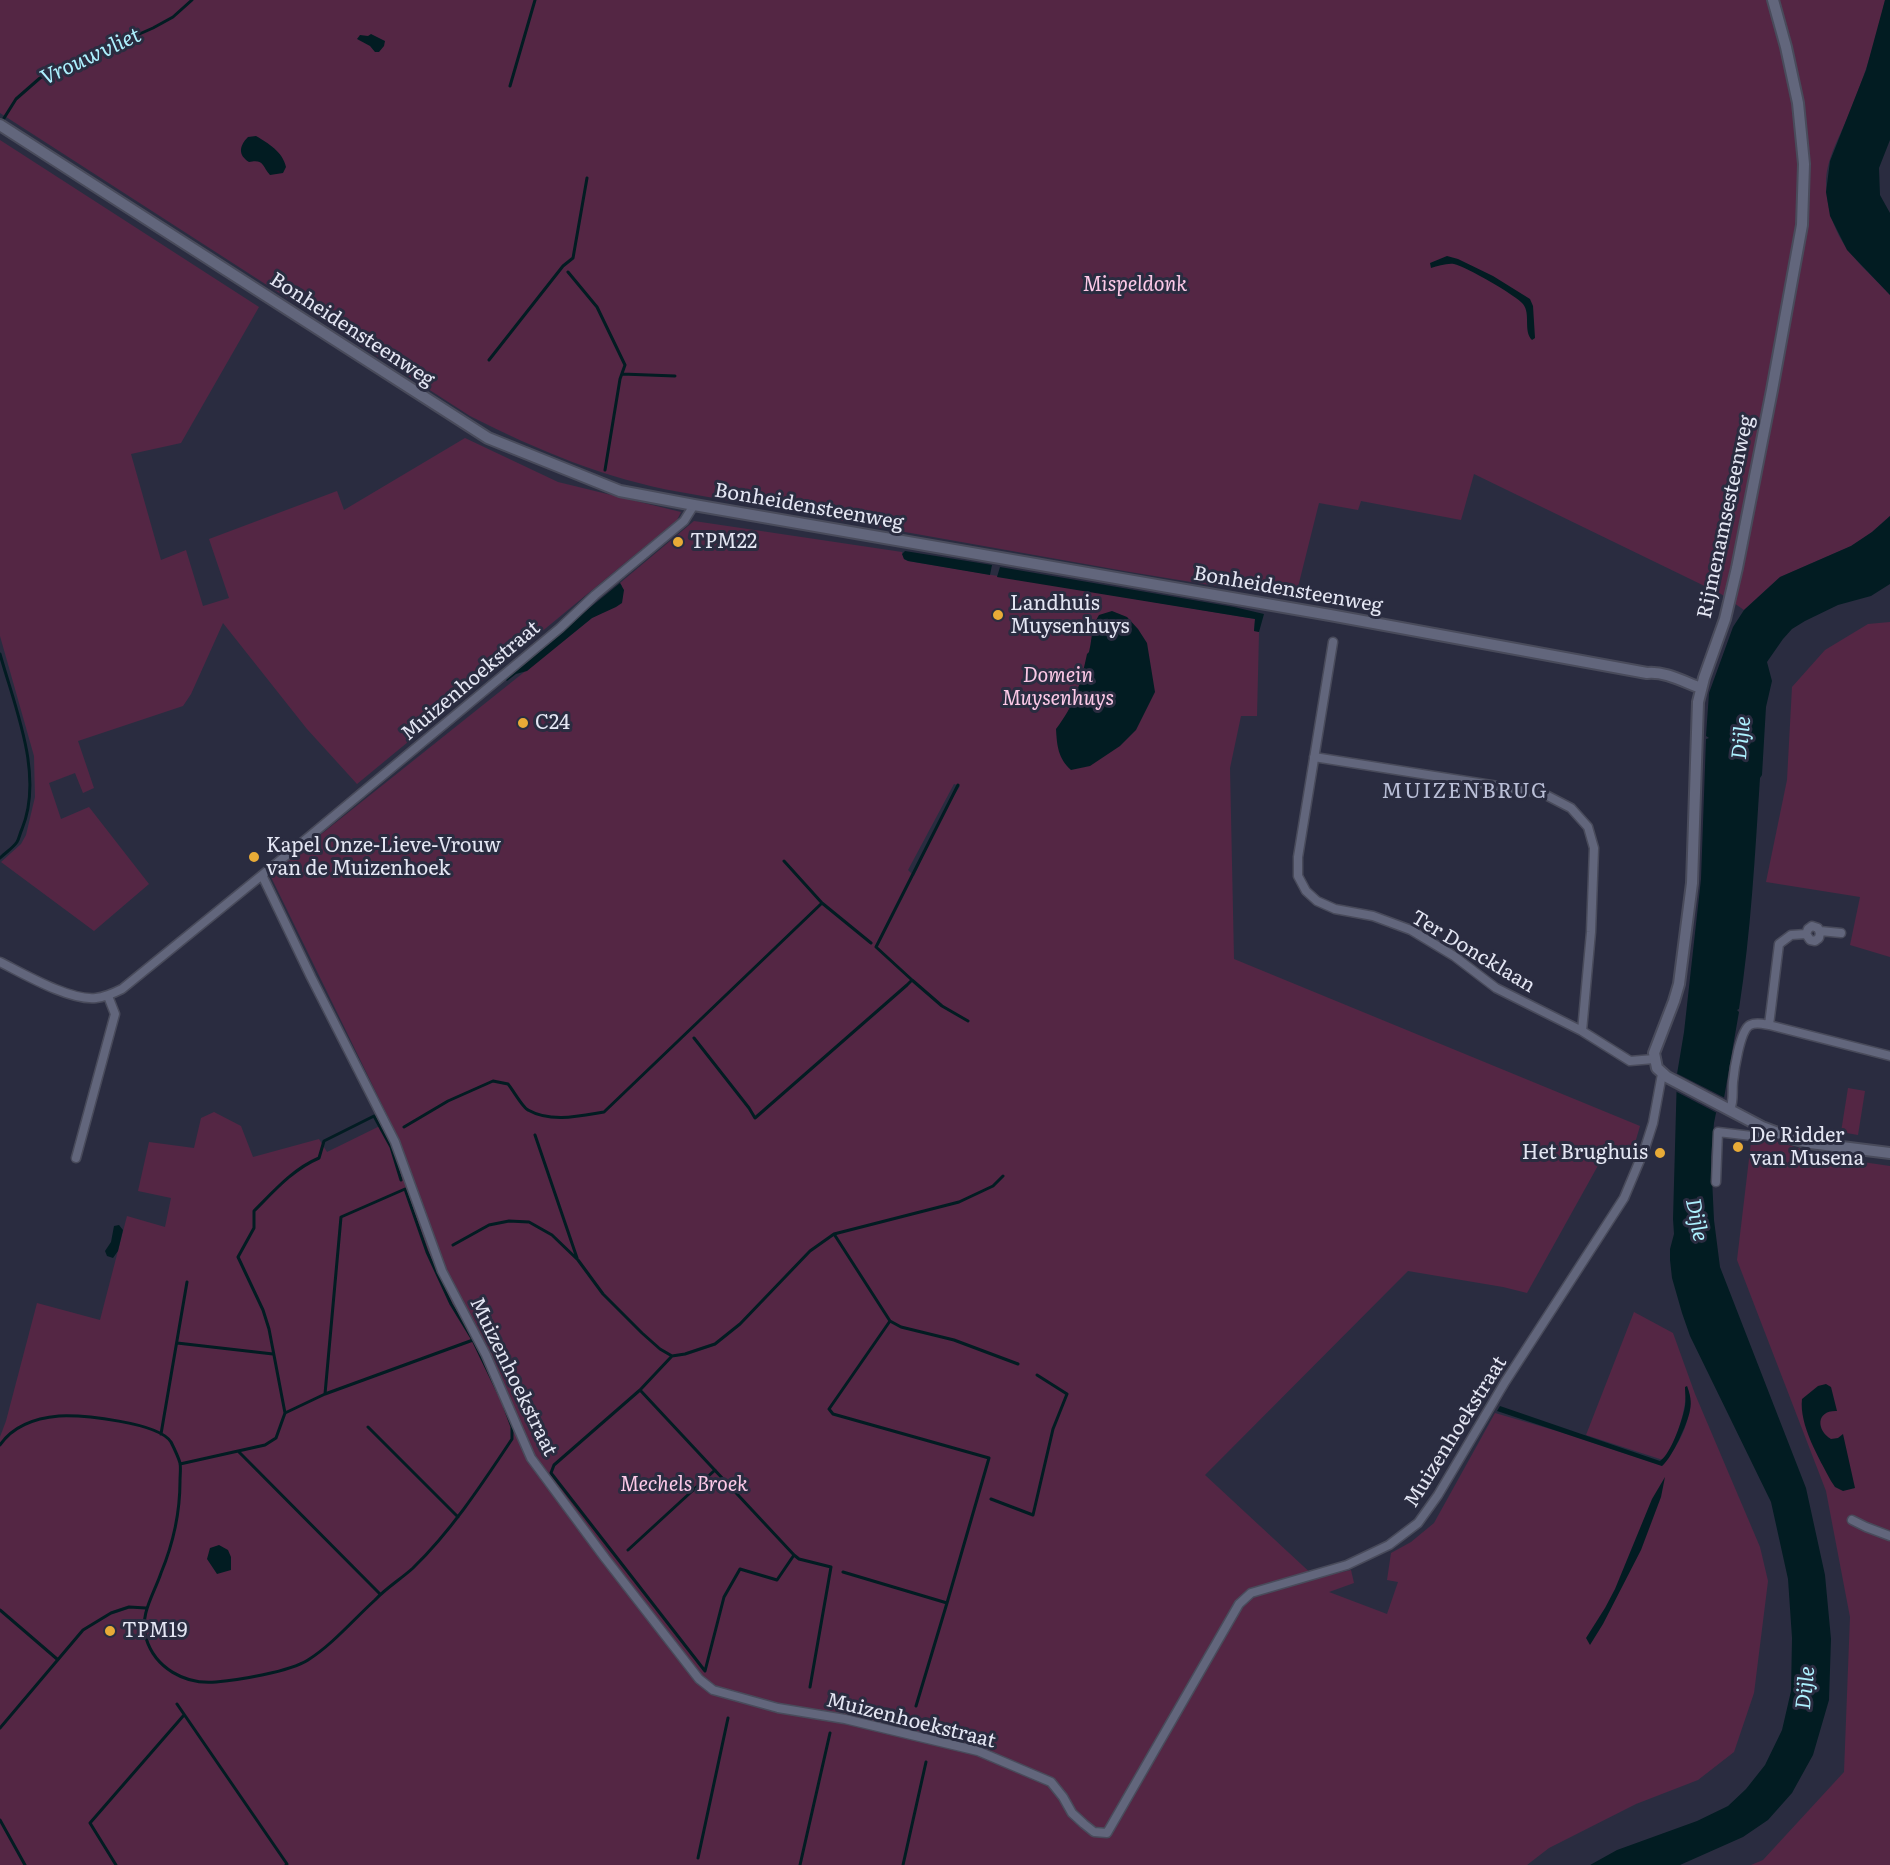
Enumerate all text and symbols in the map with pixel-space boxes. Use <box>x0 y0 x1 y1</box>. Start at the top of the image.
water label: Vrouwvliet <box>37 23 145 91</box>
street label: Bonheidensteenweg <box>265 268 439 392</box>
park label: Mispeldonk <box>1083 273 1187 297</box>
street label: Rijmenamsesteenweg <box>1693 413 1759 621</box>
street label: Bonheidensteenweg <box>713 479 905 535</box>
place label: TPM22 <box>690 530 757 554</box>
marker: TPM22 <box>671 535 685 549</box>
street label: Bonheidensteenweg <box>1192 562 1384 618</box>
place label: Landhuis Muysenhuys <box>1010 592 1129 639</box>
marker: Landhuis Muysenhuys <box>991 608 1005 622</box>
street label: Muizenhoekstraat <box>397 616 545 746</box>
park label: Domein Muysenhuys <box>1002 664 1114 711</box>
place label: C24 <box>535 711 570 735</box>
water label: Dijle <box>1727 715 1757 761</box>
marker: C24 <box>516 716 530 730</box>
district label: MUIZENBRUG <box>1382 779 1548 805</box>
place label: Kapel Onze-Lieve-Vrouw van de Muizenhoek <box>266 834 501 881</box>
marker: Kapel Onze-Lieve-Vrouw van de Muizenhoek <box>247 850 261 864</box>
street label: Ter Doncklaan <box>1407 906 1539 998</box>
place label: De Ridder van Musena <box>1750 1124 1864 1171</box>
marker: De Ridder van Musena <box>1731 1140 1745 1154</box>
place label: Het Brughuis <box>1522 1141 1648 1165</box>
marker: Het Brughuis <box>1653 1146 1667 1160</box>
water label: Dijle <box>1680 1196 1712 1244</box>
street label: Muizenhoekstraat <box>464 1294 562 1460</box>
street label: Muizenhoekstraat <box>1400 1352 1512 1512</box>
park label: Mechels Broek <box>620 1473 748 1497</box>
place label: TPM19 <box>122 1619 187 1643</box>
marker: TPM19 <box>103 1624 117 1638</box>
water label: Dijle <box>1791 1665 1821 1711</box>
street label: Muizenhoekstraat <box>824 1688 998 1754</box>

